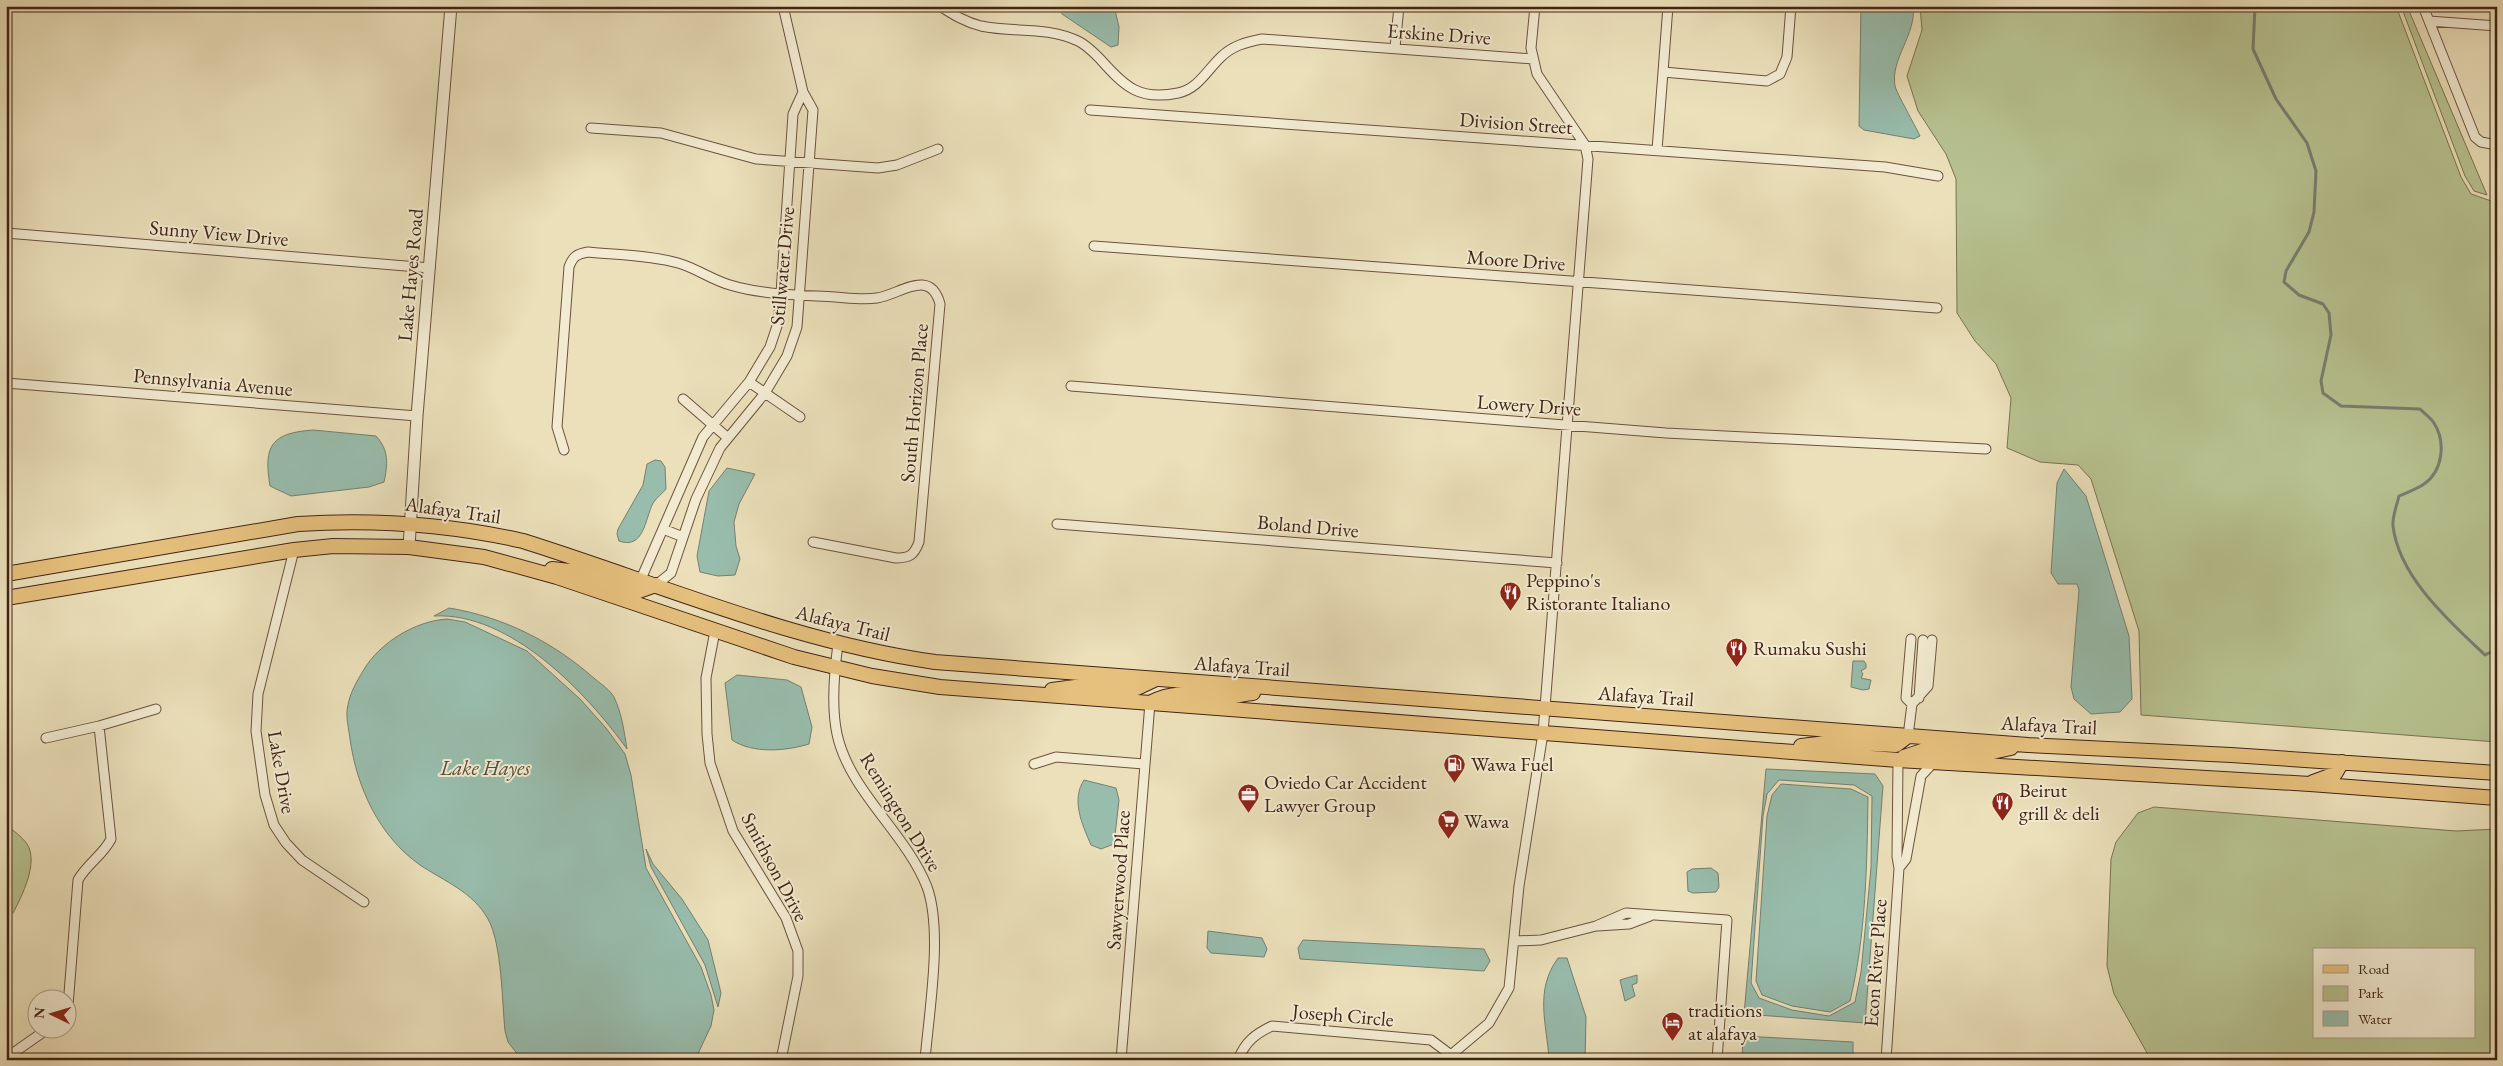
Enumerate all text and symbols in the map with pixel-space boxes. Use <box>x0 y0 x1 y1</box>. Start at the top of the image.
street label: Erskine Drive <box>1386 17 1492 51</box>
street label: Division Street <box>1459 106 1574 140</box>
street label: Stillwater Drive <box>764 205 800 326</box>
street label: Lake Hayes Road <box>391 207 429 342</box>
street label: Sunny View Drive <box>149 214 290 252</box>
street label: Moore Drive <box>1466 244 1566 276</box>
street label: South Horizon Place <box>894 322 934 484</box>
street label: Pennsylvania Avenue <box>132 362 294 402</box>
street label: Lowery Drive <box>1476 388 1582 422</box>
street label: Alafaya Trail <box>402 490 503 530</box>
street label: Boland Drive <box>1256 509 1360 543</box>
place label: Peppino's Ristorante Italiano <box>1526 567 1670 616</box>
restaurant icon: Peppino's Ristorante Italiano <box>1498 580 1522 611</box>
street label: Alafaya Trail <box>792 598 893 647</box>
place label: Rumaku Sushi <box>1753 635 1867 661</box>
restaurant icon: Rumaku Sushi <box>1725 636 1749 667</box>
street label: Alafaya Trail <box>1192 650 1291 682</box>
street label: Alafaya Trail <box>1596 680 1695 712</box>
street label: Alafaya Trail <box>1999 709 2098 741</box>
street label: Lake Drive <box>262 729 302 816</box>
street label: Remington Drive <box>854 748 948 876</box>
place label: Wawa Fuel <box>1471 751 1554 777</box>
fuel station icon: Wawa Fuel <box>1443 752 1467 783</box>
water label: Lake Hayes <box>439 754 530 781</box>
place label: Oviedo Car Accident Lawyer Group <box>1264 769 1427 818</box>
place label: Beirut grill & deli <box>2019 777 2100 826</box>
office icon: Oviedo Car Accident Lawyer Group <box>1236 782 1260 813</box>
restaurant icon: Beirut grill & deli <box>1991 790 2015 821</box>
street label: Smithson Drive <box>735 808 815 926</box>
place label: Wawa <box>1464 808 1509 834</box>
street label: Sawyerwood Place <box>1100 809 1136 951</box>
supermarket icon: Wawa <box>1436 809 1460 840</box>
street label: Econ River Place <box>1858 898 1892 1028</box>
legend <box>2313 948 2476 1038</box>
text: Road <box>2358 959 2390 978</box>
text: Park <box>2358 983 2385 1002</box>
north arrow <box>28 988 78 1038</box>
street label: Joseph Circle <box>1289 997 1395 1032</box>
place label: traditions at alafaya <box>1688 997 1762 1046</box>
text: N <box>30 1006 49 1019</box>
text: Water <box>2358 1009 2392 1028</box>
hotel icon: traditions at alafaya <box>1660 1010 1684 1041</box>

